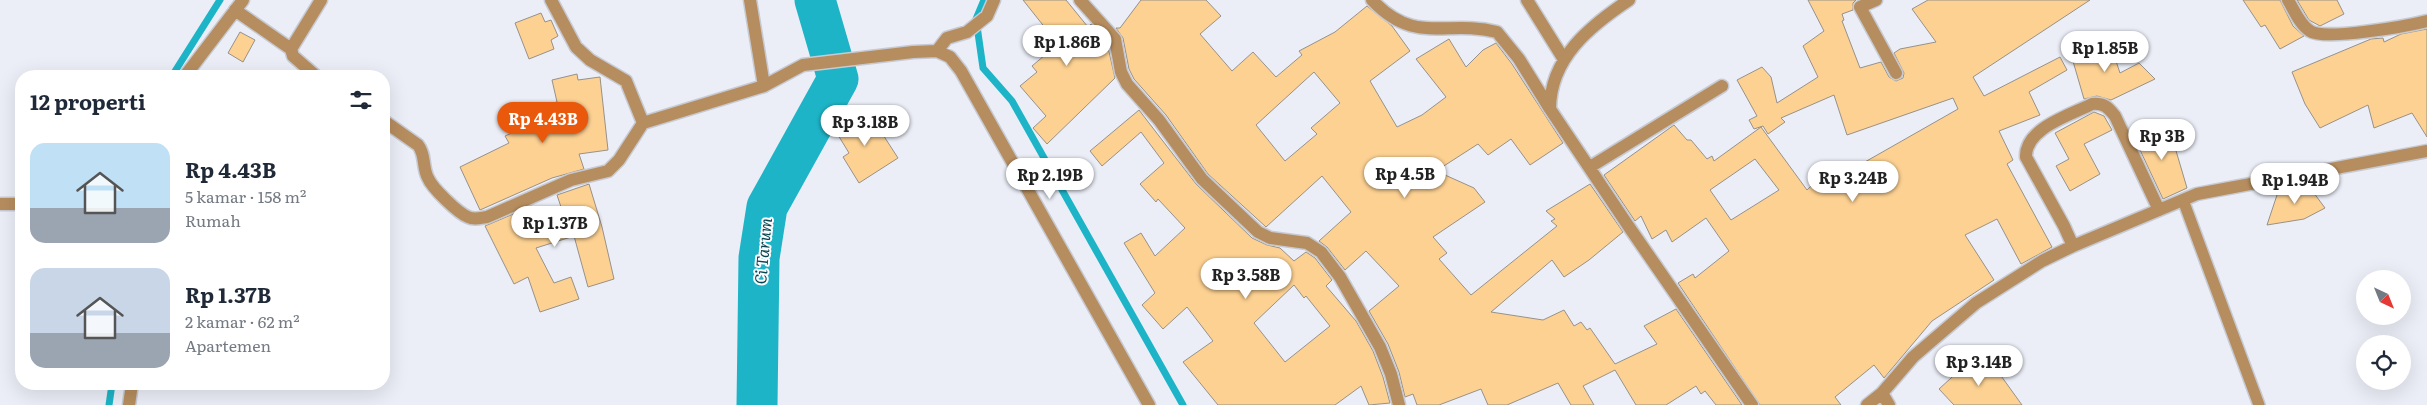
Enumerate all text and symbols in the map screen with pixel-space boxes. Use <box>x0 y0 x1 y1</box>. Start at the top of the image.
pin: Rp 1.86B <box>1015 24 1119 67</box>
text: Rp 1.86B <box>1033 29 1101 53</box>
pin: Rp 1.85B <box>2053 30 2157 73</box>
text: Rp 1.85B <box>2072 35 2138 59</box>
text: 12 properti <box>30 85 146 116</box>
icon: filters <box>347 86 375 114</box>
pin: Rp 4.43B <box>491 102 595 144</box>
pin: Rp 3.18B <box>813 104 917 147</box>
text: Rp 4.43B <box>508 106 578 130</box>
text: Rp 3.18B <box>832 109 898 133</box>
pin: Rp 3B <box>2127 119 2197 161</box>
text: Rp 3B <box>2139 123 2185 147</box>
text: Rp 4.43B <box>185 153 276 184</box>
pin: Rp 4.5B <box>1359 156 1451 199</box>
pin: Rp 2.19B <box>998 158 1102 200</box>
pin: Rp 3.24B <box>1801 160 1905 203</box>
text: Rp 4.5B <box>1375 161 1435 185</box>
text: Rp 2.19B <box>1017 162 1083 186</box>
pin: Rp 1.94B <box>2243 162 2347 205</box>
icon: home <box>70 163 130 223</box>
text: Rp 3.24B <box>1819 165 1887 189</box>
text: Rp 1.94B <box>2261 167 2329 191</box>
text: 5 kamar · 158 m² <box>185 184 306 208</box>
pin: Rp 1.37B <box>503 206 607 248</box>
text: Rumah <box>185 208 241 232</box>
text: Rp 1.37B <box>522 210 588 234</box>
water label: Ci Tarum <box>747 217 777 285</box>
pin: Rp 3.58B <box>1194 258 1298 300</box>
text: Rp 3.58B <box>1212 262 1280 286</box>
north arrow <box>2356 270 2411 325</box>
map controls <box>2356 270 2411 390</box>
text: Rp 1.37B <box>185 278 271 309</box>
icon: home <box>70 288 130 348</box>
text: 2 kamar · 62 m² <box>185 309 300 333</box>
text: Apartemen <box>185 333 271 357</box>
button: locate <box>2356 335 2411 390</box>
pin: Rp 3.14B <box>1927 344 2031 387</box>
text: Rp 3.14B <box>1946 349 2012 373</box>

